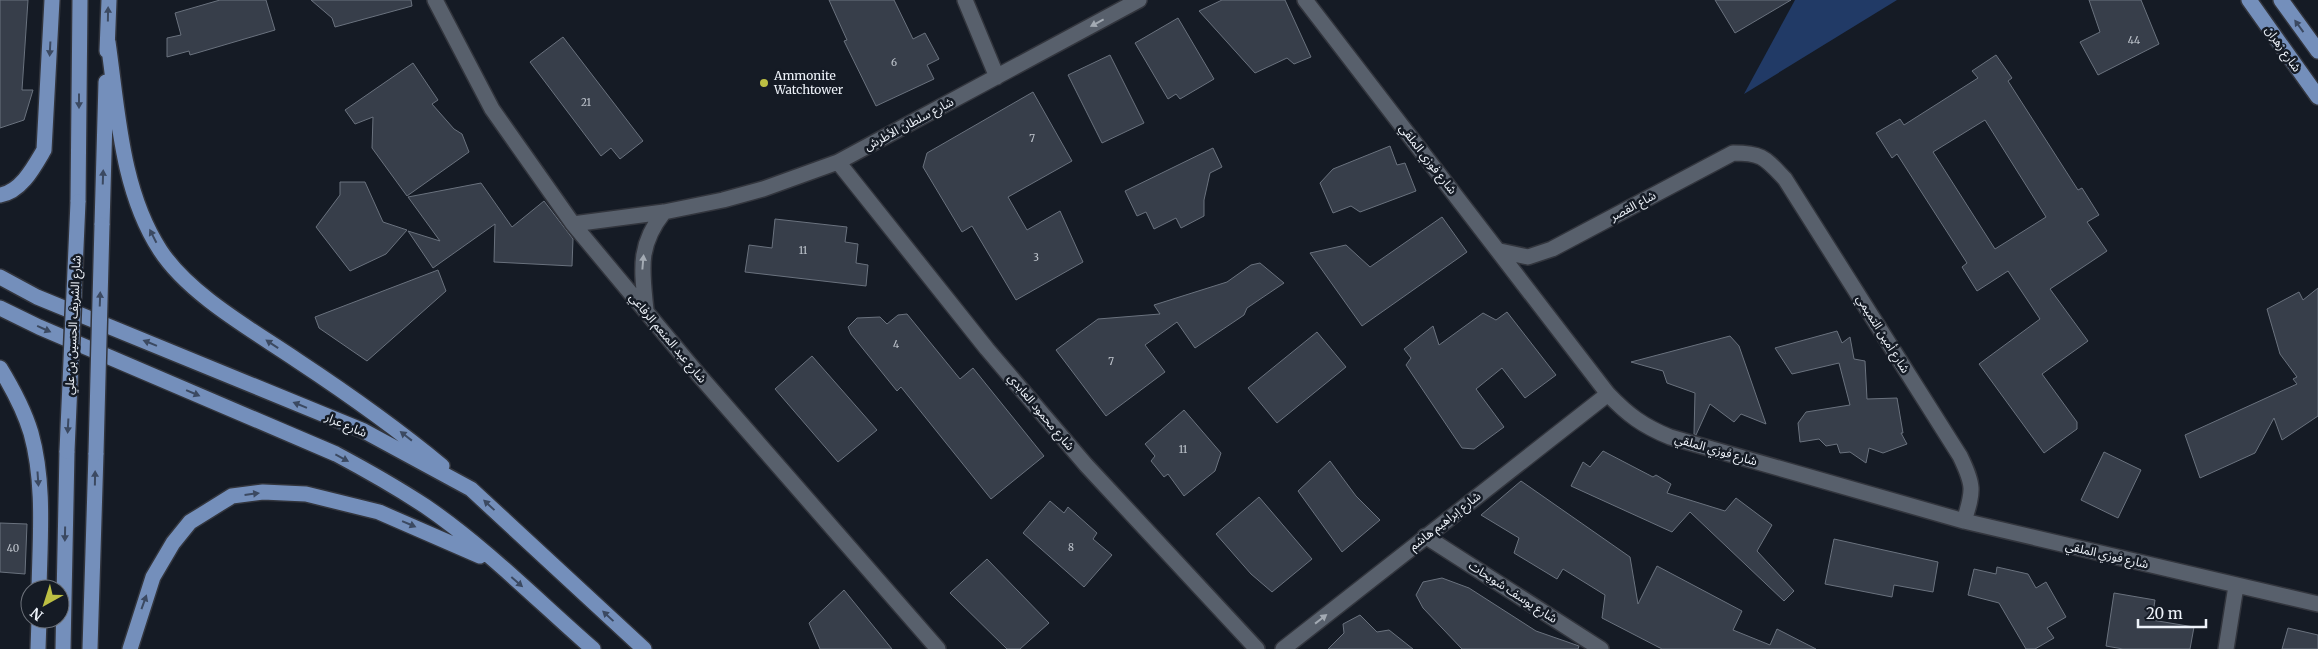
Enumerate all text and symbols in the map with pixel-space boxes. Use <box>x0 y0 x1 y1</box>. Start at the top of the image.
one-way arrow <box>104 6 112 22</box>
one-way arrow <box>1089 19 1104 27</box>
one-way arrow <box>2294 20 2305 33</box>
street label: شارع زهران <box>2261 23 2305 76</box>
house number: 44 <box>2128 34 2140 47</box>
one-way arrow <box>46 41 54 57</box>
house number: 6 <box>891 56 897 69</box>
place label: Ammonite Watchtower <box>773 68 844 97</box>
marker: Ammonite Watchtower <box>758 77 770 89</box>
one-way arrow <box>75 93 83 109</box>
street label: شارع سلطان الأطرش <box>861 94 957 155</box>
house number: 21 <box>581 96 592 109</box>
street label: شارع فوزي الملقي <box>1394 121 1460 198</box>
house number: 7 <box>1029 132 1035 145</box>
one-way arrow <box>100 168 108 184</box>
street label: شاع القصر <box>1606 187 1659 226</box>
one-way arrow <box>149 229 157 243</box>
house number: 11 <box>799 244 808 257</box>
house number: 3 <box>1033 251 1039 264</box>
one-way arrow <box>639 253 647 269</box>
street label: شارع الشريف الحسين بن علي <box>61 255 86 395</box>
street label: شارع عبد المنعم الرفاعي <box>624 290 710 387</box>
one-way arrow <box>96 291 104 307</box>
street label: شارع أمين التميمي <box>1851 292 1913 377</box>
one-way arrow <box>37 325 51 333</box>
house number: 4 <box>893 338 899 351</box>
one-way arrow <box>143 339 157 347</box>
one-way arrow <box>265 339 279 348</box>
house number: 7 <box>1108 355 1114 368</box>
street label: شارع محمود العابدي <box>1003 370 1078 455</box>
one-way arrow <box>186 389 200 397</box>
one-way arrow <box>292 401 307 409</box>
street label: شارع عرار <box>321 409 369 442</box>
one-way arrow <box>63 418 71 434</box>
one-way arrow <box>399 431 412 442</box>
street label: شارع فوزي الملقي <box>1672 431 1759 471</box>
house number: 11 <box>1179 443 1188 456</box>
one-way arrow <box>335 454 349 462</box>
one-way arrow <box>91 470 99 486</box>
one-way arrow <box>35 471 43 487</box>
street label: شارع إبراهيم هاشم <box>1406 488 1485 555</box>
one-way arrow <box>244 490 260 498</box>
one-way arrow <box>484 499 496 511</box>
one-way arrow <box>402 521 416 529</box>
one-way arrow <box>61 527 69 543</box>
street label: شارع فوزي الملقي <box>2063 538 2150 574</box>
house number: 8 <box>1068 541 1074 554</box>
house number: 40 <box>7 542 19 555</box>
street label: شارع يوسف شويحات <box>1465 557 1560 627</box>
one-way arrow <box>510 576 523 587</box>
north arrow <box>20 579 70 629</box>
one-way arrow <box>141 595 148 610</box>
scale bar <box>2138 596 2206 628</box>
text: N <box>27 604 47 625</box>
text: 20 m <box>2146 604 2183 623</box>
one-way arrow <box>603 610 615 622</box>
one-way arrow <box>1314 613 1327 624</box>

